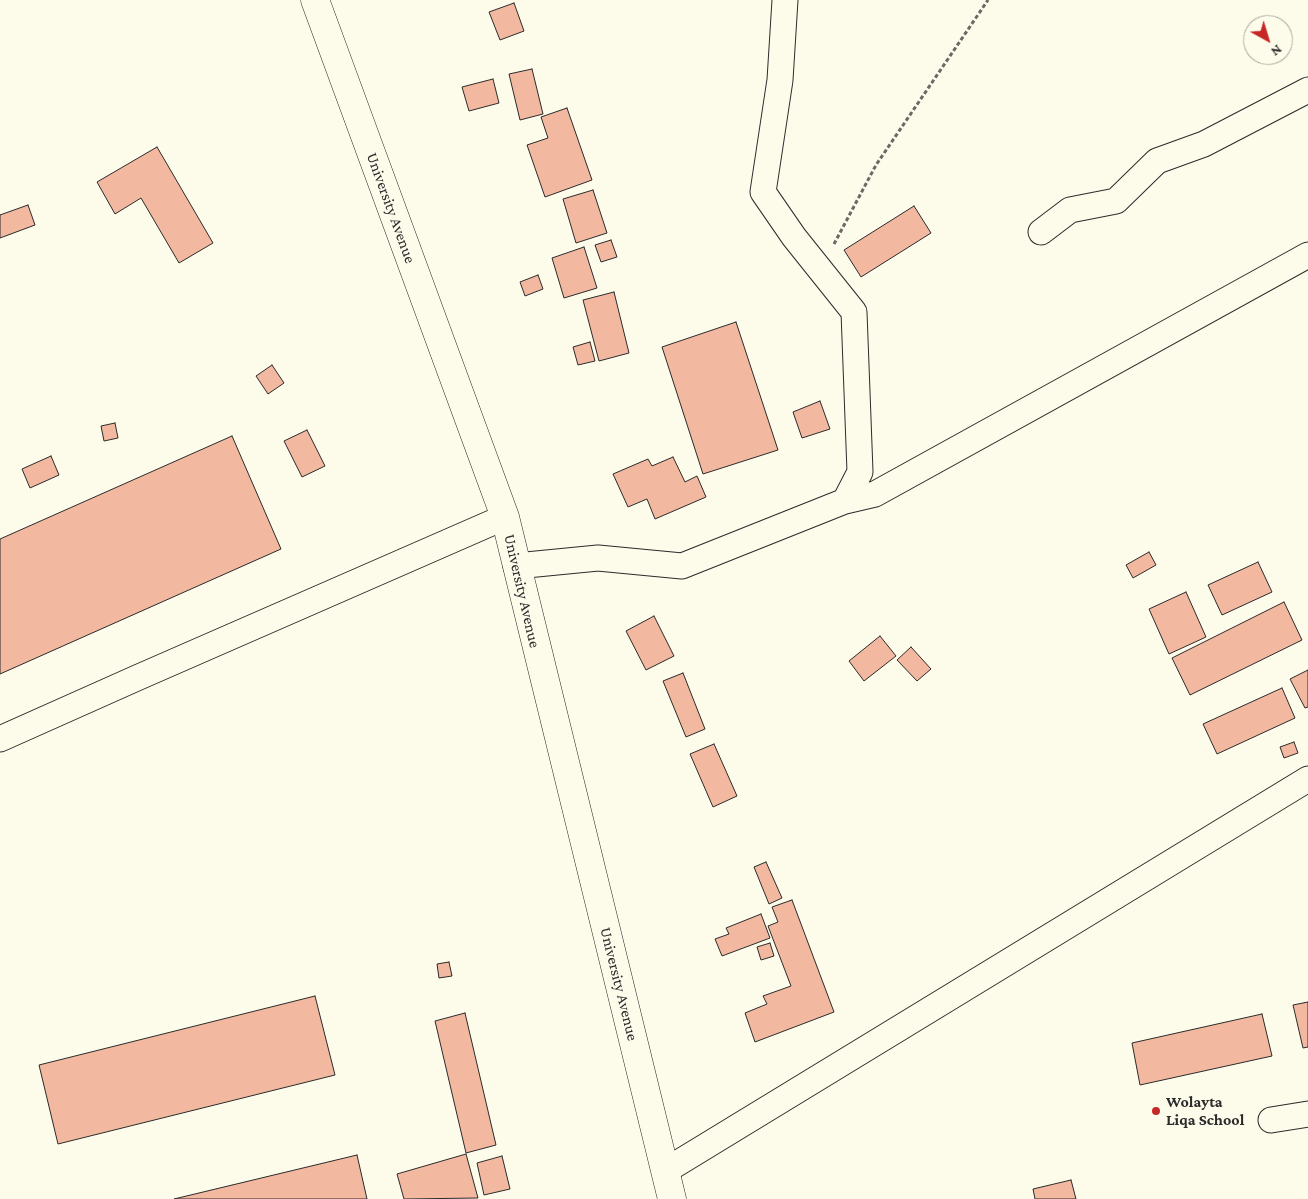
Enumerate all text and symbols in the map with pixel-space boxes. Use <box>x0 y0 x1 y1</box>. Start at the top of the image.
north arrow <box>1243 15 1293 65</box>
text: N <box>1268 42 1286 60</box>
street label: University Avenue <box>362 150 420 266</box>
street label: University Avenue <box>500 532 544 650</box>
street label: University Avenue <box>596 925 642 1043</box>
place label: Wolayta Liqa School <box>1166 1092 1244 1130</box>
marker: Wolayta Liqa School <box>1150 1105 1162 1117</box>

